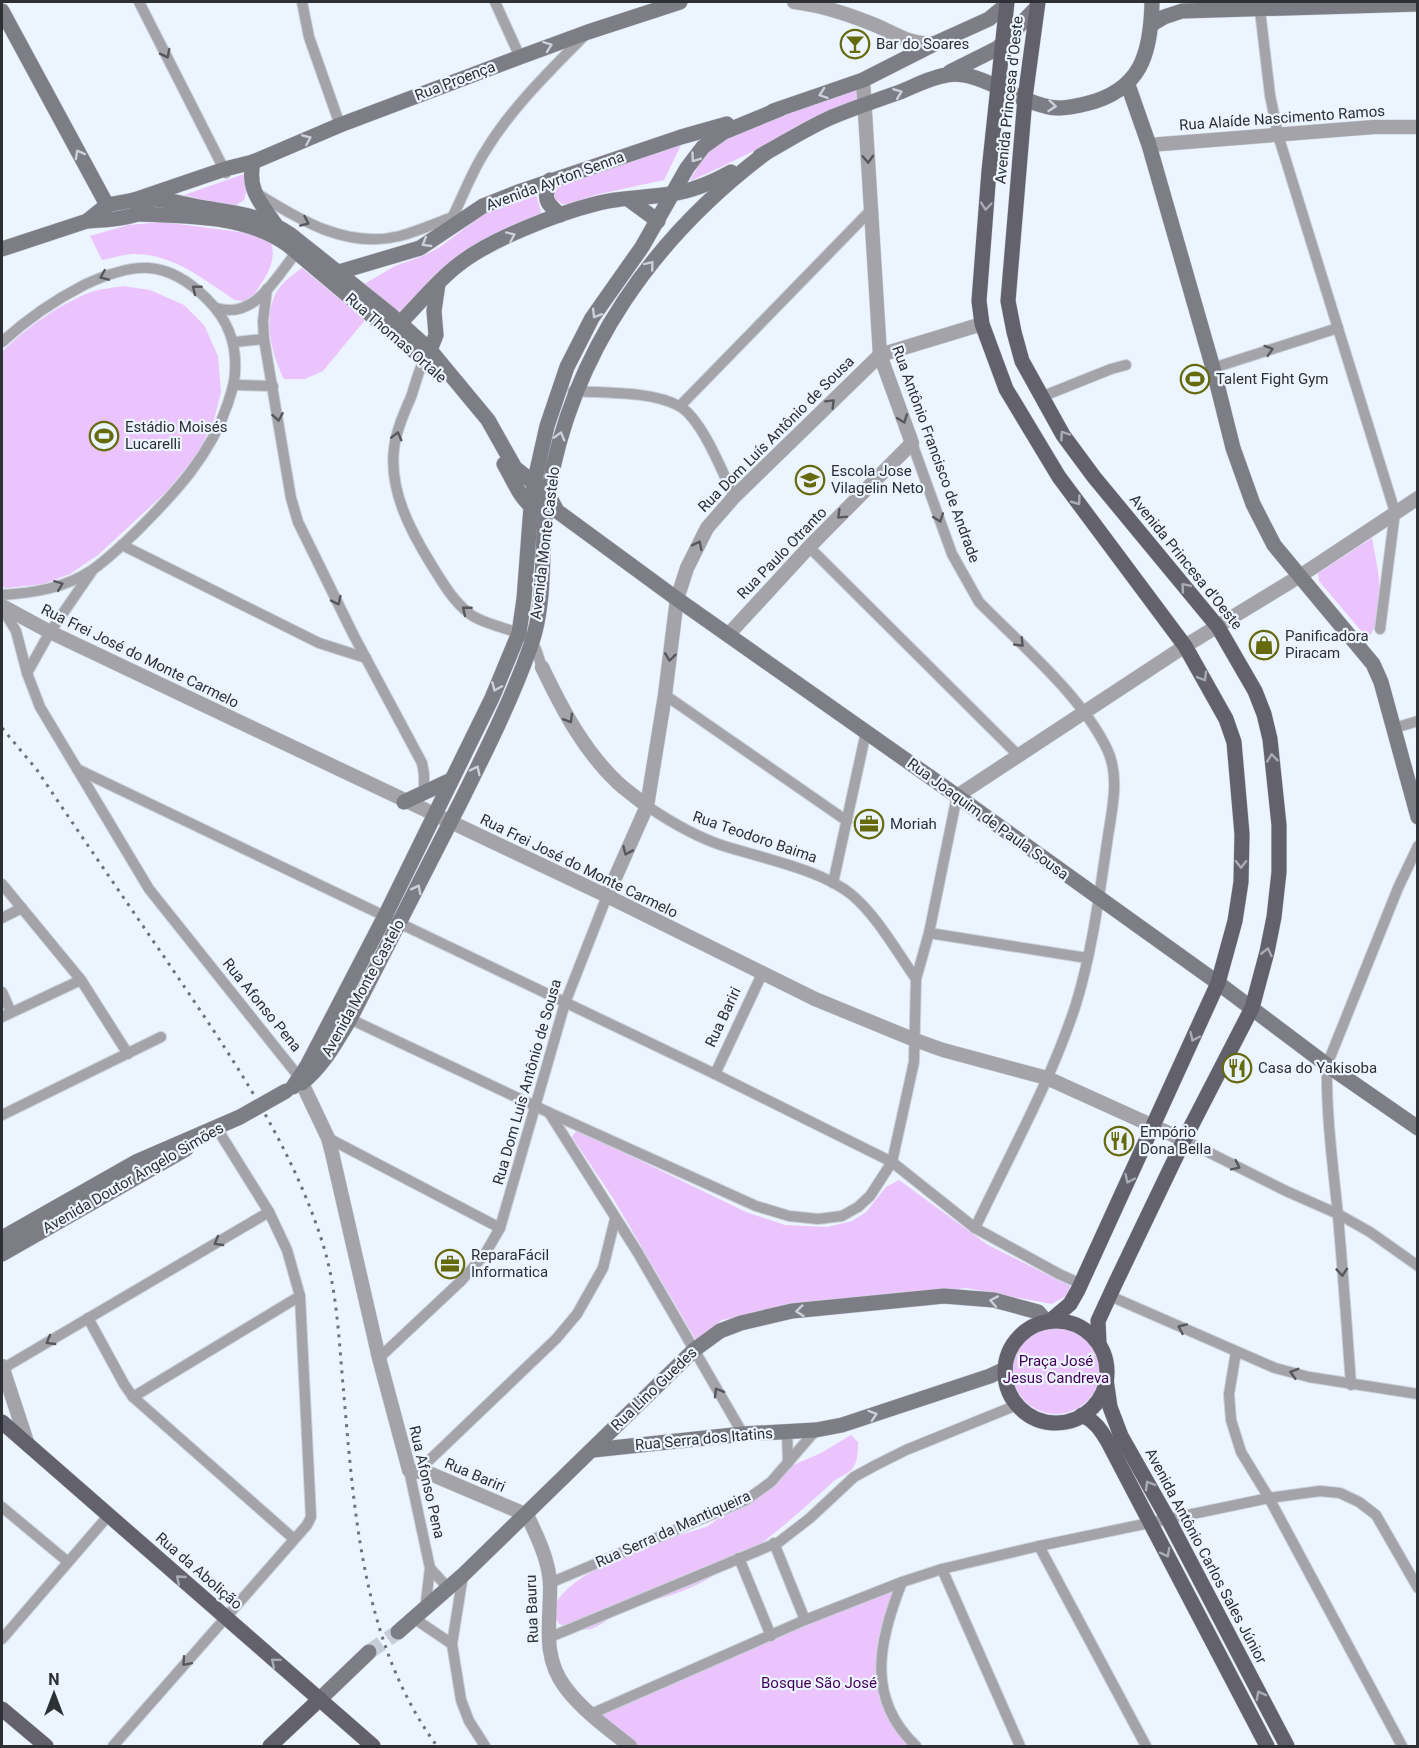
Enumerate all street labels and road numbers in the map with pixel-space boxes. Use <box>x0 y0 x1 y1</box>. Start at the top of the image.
street label: Avenida Princesa d'Oeste <box>991 15 1027 185</box>
street label: Rua Proença <box>412 57 498 105</box>
street label: Rua Alaíde Nascimento Ramos <box>1179 102 1385 134</box>
street label: Avenida Ayrton Senna <box>483 148 627 214</box>
street label: Rua Thomas Ortale <box>342 289 450 387</box>
street label: Rua Antônio Francisco de Andrade <box>888 343 984 565</box>
street label: Rua Dom Luís Antônio de Sousa <box>694 352 858 516</box>
street label: Avenida Monte Castelo <box>527 465 563 621</box>
street label: Avenida Princesa d'Oeste <box>1126 491 1246 633</box>
street label: Rua Paulo Otranto <box>734 503 830 603</box>
street label: Rua Frei José do Monte Carmelo <box>38 600 242 712</box>
street label: Rua Joaquim de Paula Sousa <box>904 754 1072 884</box>
street label: Rua Teodoro Baima <box>690 807 820 867</box>
street label: Rua Frei José do Monte Carmelo <box>477 810 681 922</box>
street label: Avenida Monte Castelo <box>318 916 408 1060</box>
street label: Rua Afonso Pena <box>219 955 305 1055</box>
street label: Rua Dom Luís Antônio de Sousa <box>489 977 565 1187</box>
street label: Rua Bariri <box>701 984 745 1050</box>
street label: Avenida Doutor Ângelo Simões <box>39 1119 227 1237</box>
street label: Rua Lino Guedes <box>607 1344 701 1434</box>
street label: Rua Afonso Pena <box>405 1424 449 1540</box>
street label: Rua Serra dos Itatins <box>634 1424 774 1454</box>
street label: Avenida Antônio Carlos Sales Júnior <box>1141 1445 1271 1667</box>
street label: Rua Bariri <box>442 1454 508 1496</box>
street label: Rua Serra da Mantiqueira <box>593 1487 753 1571</box>
street label: Rua da Abolição <box>152 1529 246 1613</box>
street label: Rua Bauru <box>522 1574 542 1644</box>

